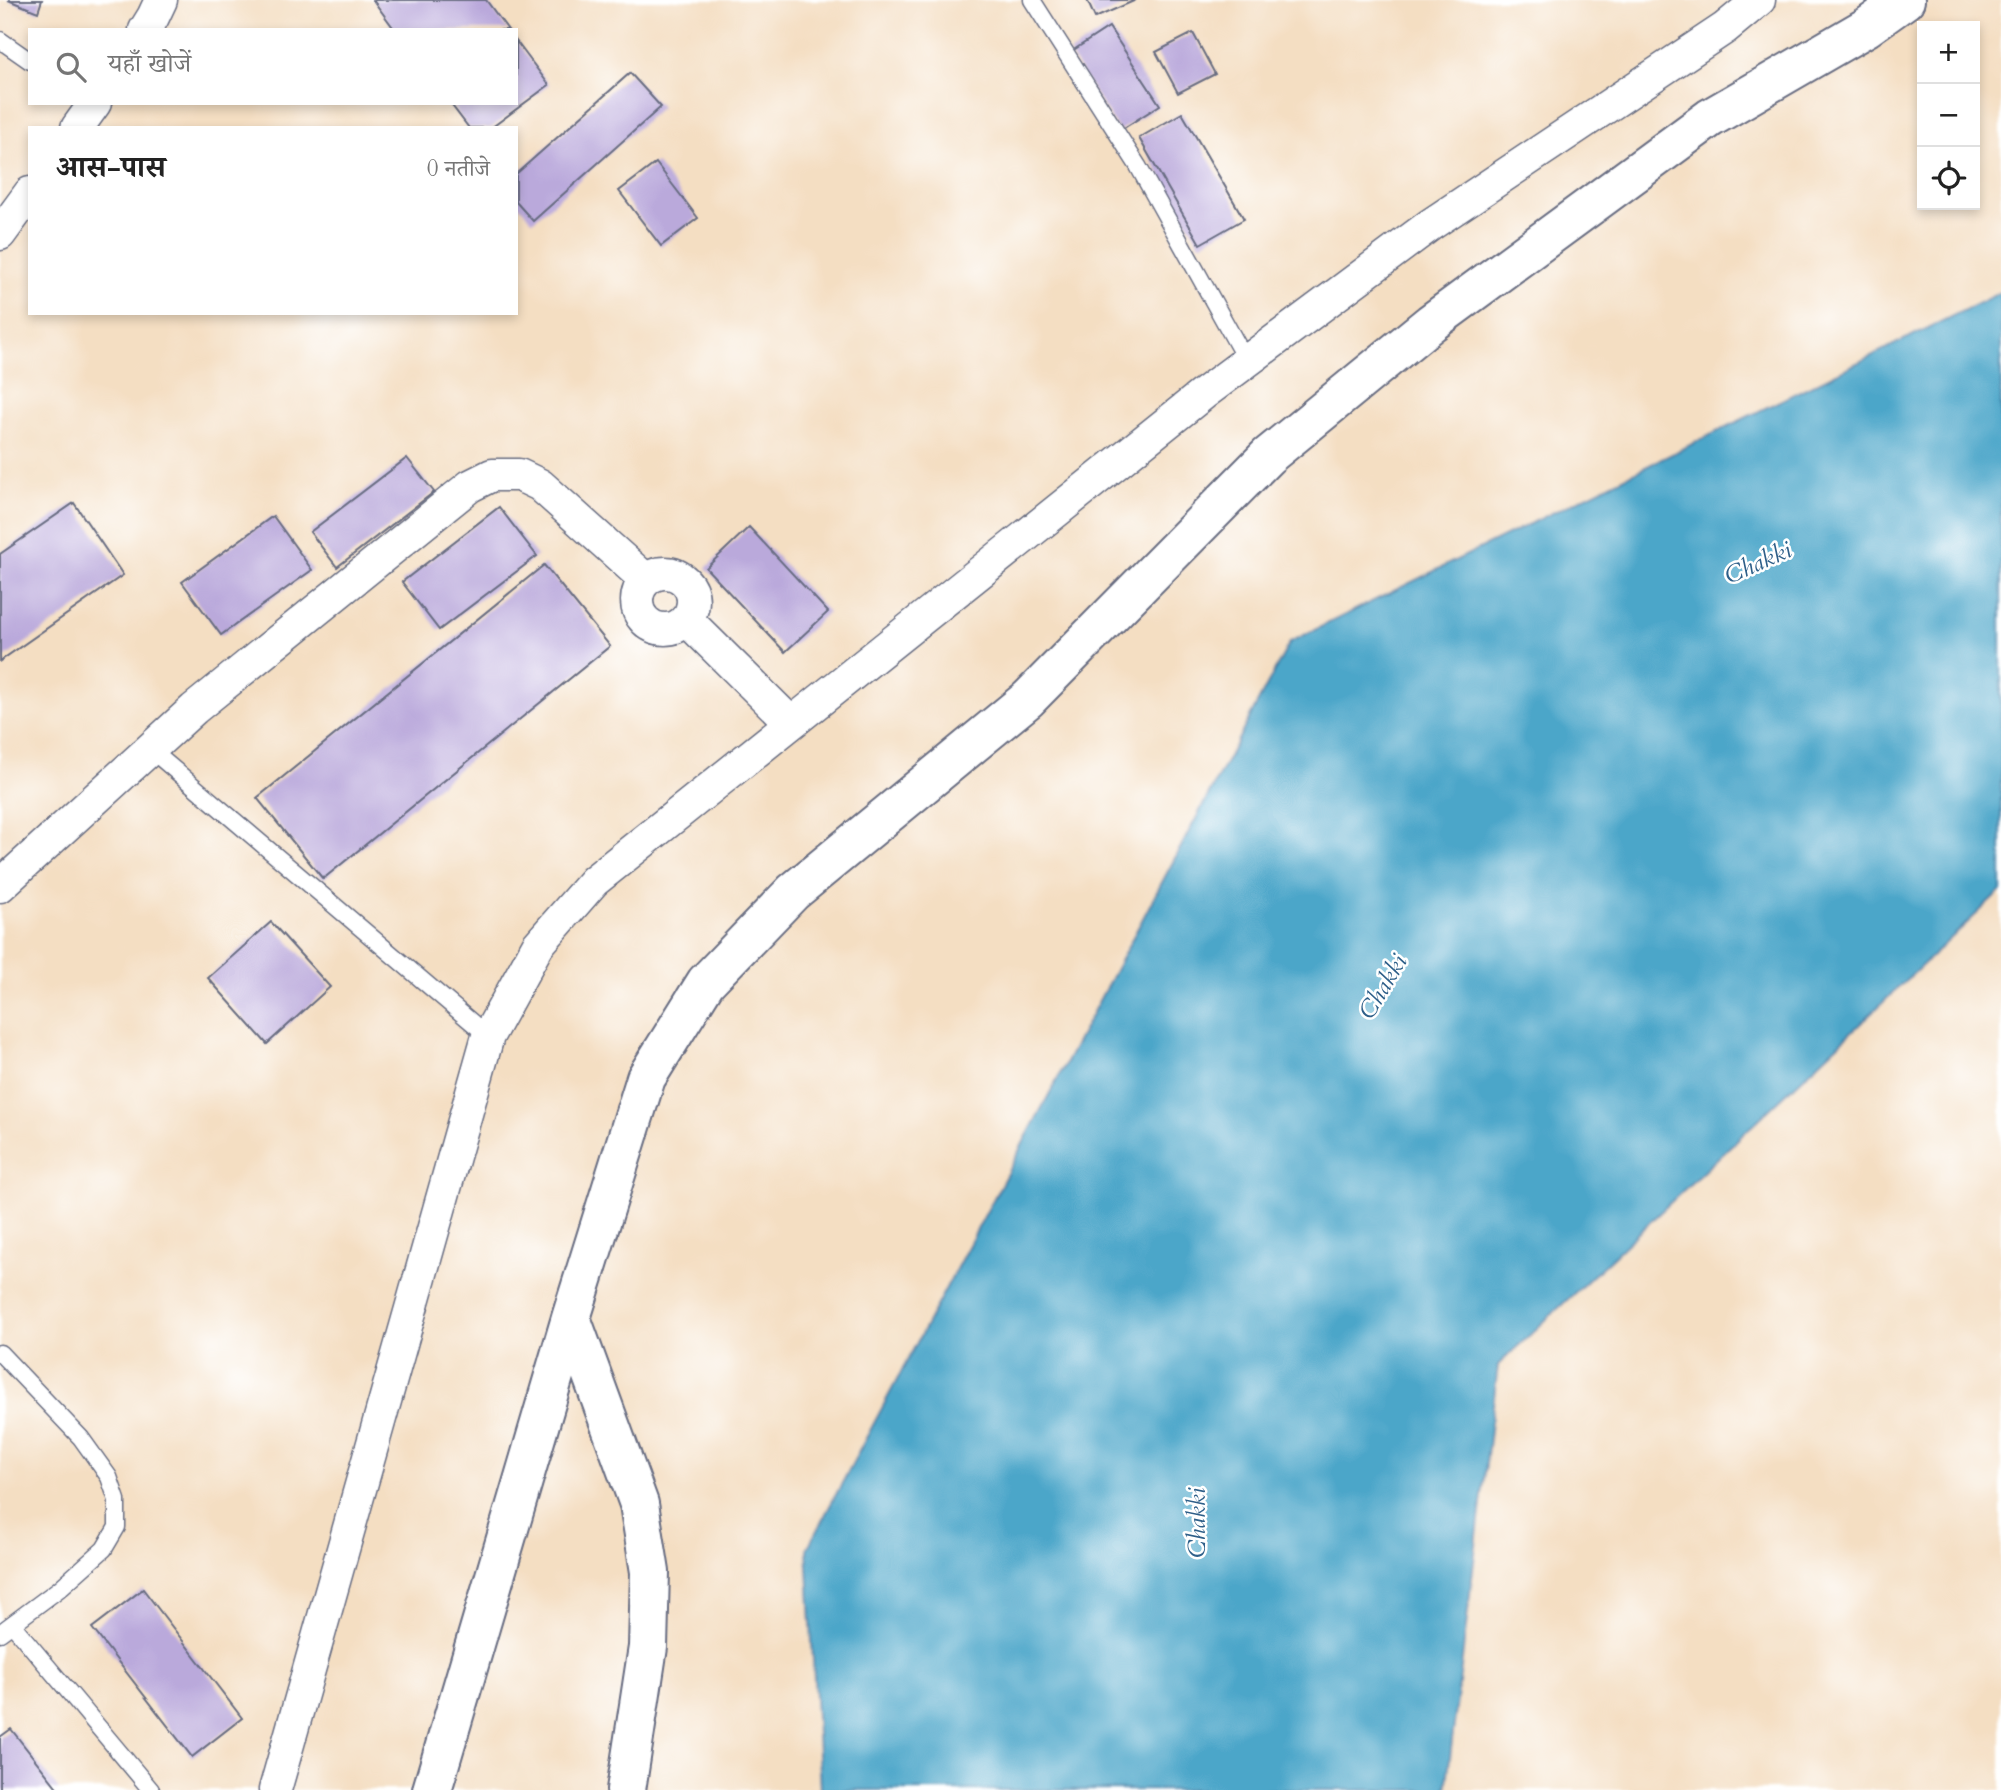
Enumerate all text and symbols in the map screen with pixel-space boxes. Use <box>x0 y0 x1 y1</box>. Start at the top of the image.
map controls <box>1917 21 1980 210</box>
button: + <box>1917 21 1980 84</box>
search box <box>28 28 518 105</box>
text: यहाँ खोजें <box>108 46 191 81</box>
icon: search <box>52 48 90 86</box>
button: − <box>1917 84 1980 147</box>
text: आस-पास <box>56 147 166 188</box>
button: locate <box>1917 147 1980 210</box>
text: 0 नतीजे <box>427 153 490 184</box>
water label: Chakki <box>1719 533 1797 592</box>
water label: Chakki <box>1351 948 1416 1026</box>
water label: Chakki <box>1181 1487 1214 1558</box>

